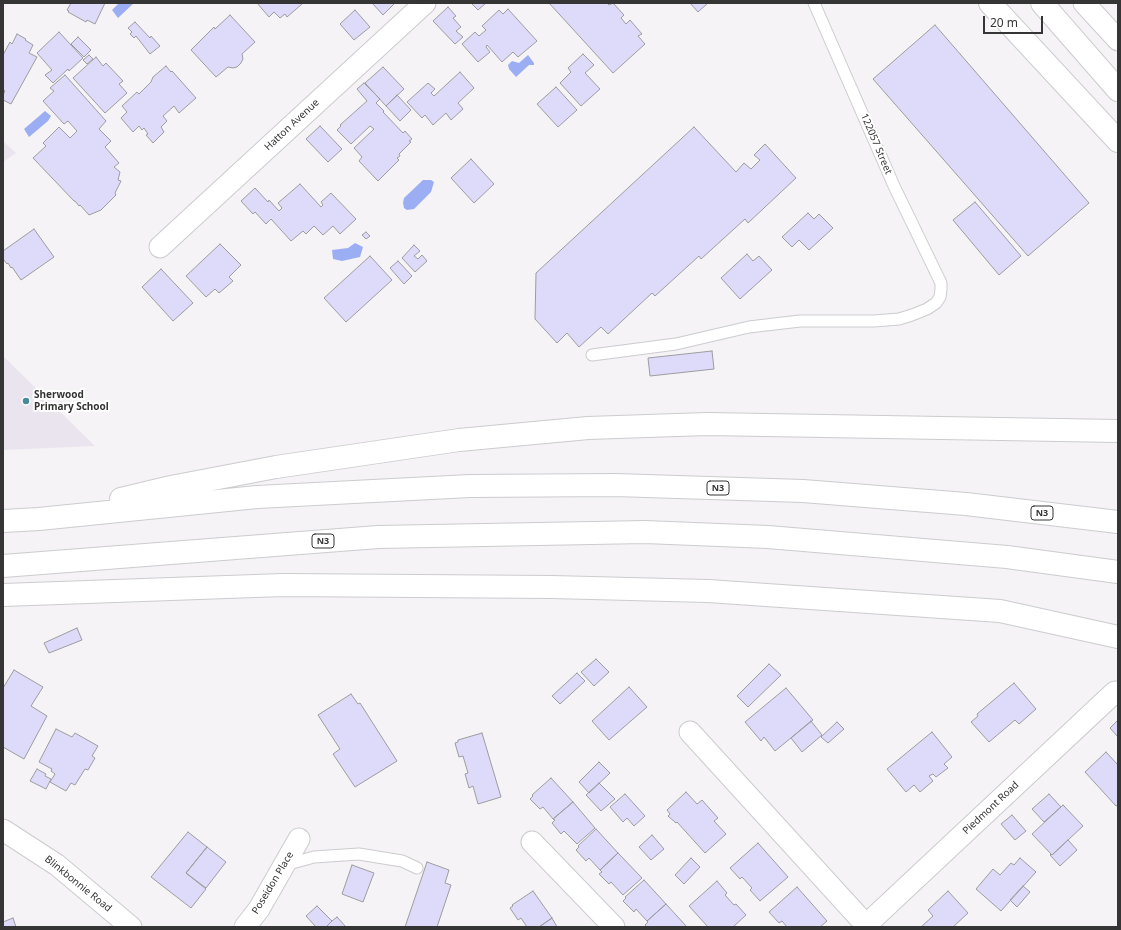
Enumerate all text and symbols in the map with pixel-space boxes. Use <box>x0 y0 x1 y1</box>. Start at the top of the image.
scale bar <box>985 8 1045 34</box>
text: 20 m <box>990 14 1018 31</box>
street label: Hatton Avenue <box>262 97 322 153</box>
street label: 122057 Street <box>858 112 894 176</box>
place label: Sherwood Primary School <box>34 389 109 412</box>
marker: Sherwood Primary School <box>21 396 31 406</box>
road number: N3 <box>707 481 729 495</box>
road number: N3 <box>1031 506 1053 520</box>
road number: N3 <box>312 534 334 548</box>
street label: Piedmont Road <box>960 779 1022 837</box>
street label: Poseidon Place <box>250 850 296 916</box>
street label: Blinkbonnie Road <box>42 853 114 915</box>

